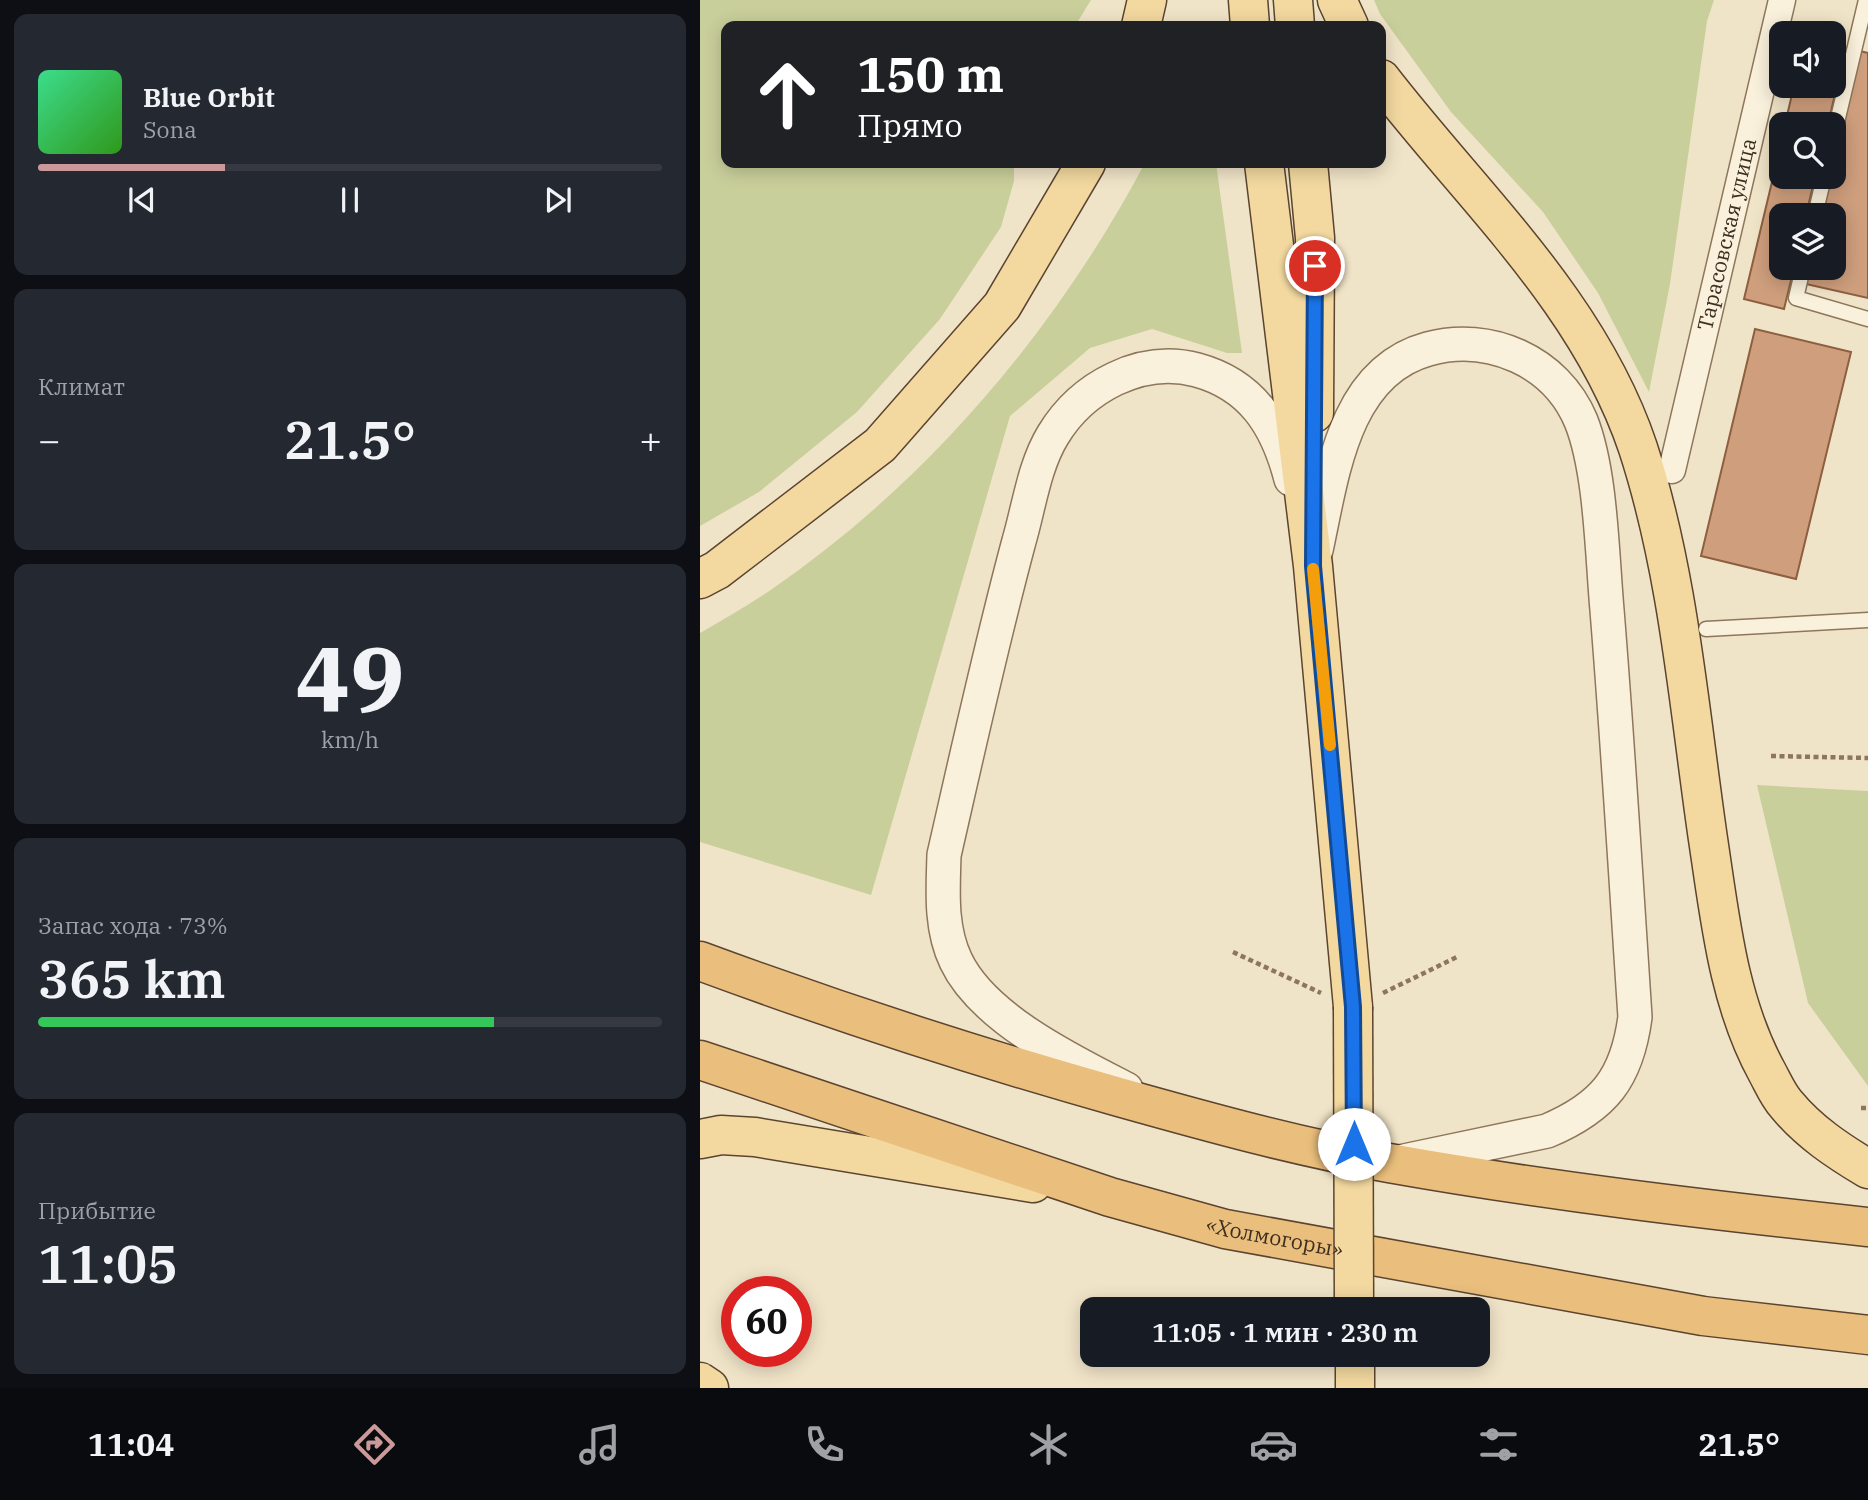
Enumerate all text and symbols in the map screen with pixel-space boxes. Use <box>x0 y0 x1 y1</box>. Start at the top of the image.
map controls <box>1769 21 1846 280</box>
button: sound <box>1769 21 1846 98</box>
text: 150 m <box>857 42 1004 105</box>
icon: ahead <box>742 49 833 140</box>
text: Blue Orbit <box>143 80 275 114</box>
text: Прямо <box>857 104 962 146</box>
button: search <box>1769 112 1846 189</box>
text: Sona <box>143 114 197 144</box>
street label: Тарасовская улица <box>1690 135 1762 333</box>
icon: previous <box>123 181 161 219</box>
icon: pause <box>331 181 369 219</box>
icon: next <box>539 181 577 219</box>
button: layers <box>1769 203 1846 280</box>
pin <box>1285 236 1345 296</box>
icon: arrive <box>1296 247 1334 285</box>
text: Климат <box>38 371 125 401</box>
text: 21.5° <box>284 406 416 473</box>
text: − <box>38 415 61 464</box>
text: + <box>639 415 662 464</box>
text: 49 <box>295 619 405 737</box>
text: km/h <box>321 724 379 754</box>
text: Запас хода · 73% <box>38 910 228 940</box>
text: 365 km <box>38 945 226 1012</box>
position arrow <box>1317 1107 1391 1181</box>
text: Прибытие <box>38 1195 156 1225</box>
street label: «Холмогоры» <box>1203 1209 1345 1263</box>
text: 11:05 <box>38 1230 178 1297</box>
speed limit sign: 60 <box>721 1276 812 1367</box>
text: 11:05 · 1 мин · 230 m <box>1152 1315 1418 1349</box>
icon: directions <box>350 1420 399 1469</box>
icon: music <box>575 1420 624 1469</box>
icon: phone <box>800 1420 849 1469</box>
icon: climate <box>1024 1420 1073 1469</box>
icon: car <box>1249 1420 1298 1469</box>
icon: filters <box>1474 1420 1523 1469</box>
text: 11:04 <box>88 1423 174 1465</box>
text: 21.5° <box>1698 1423 1780 1465</box>

